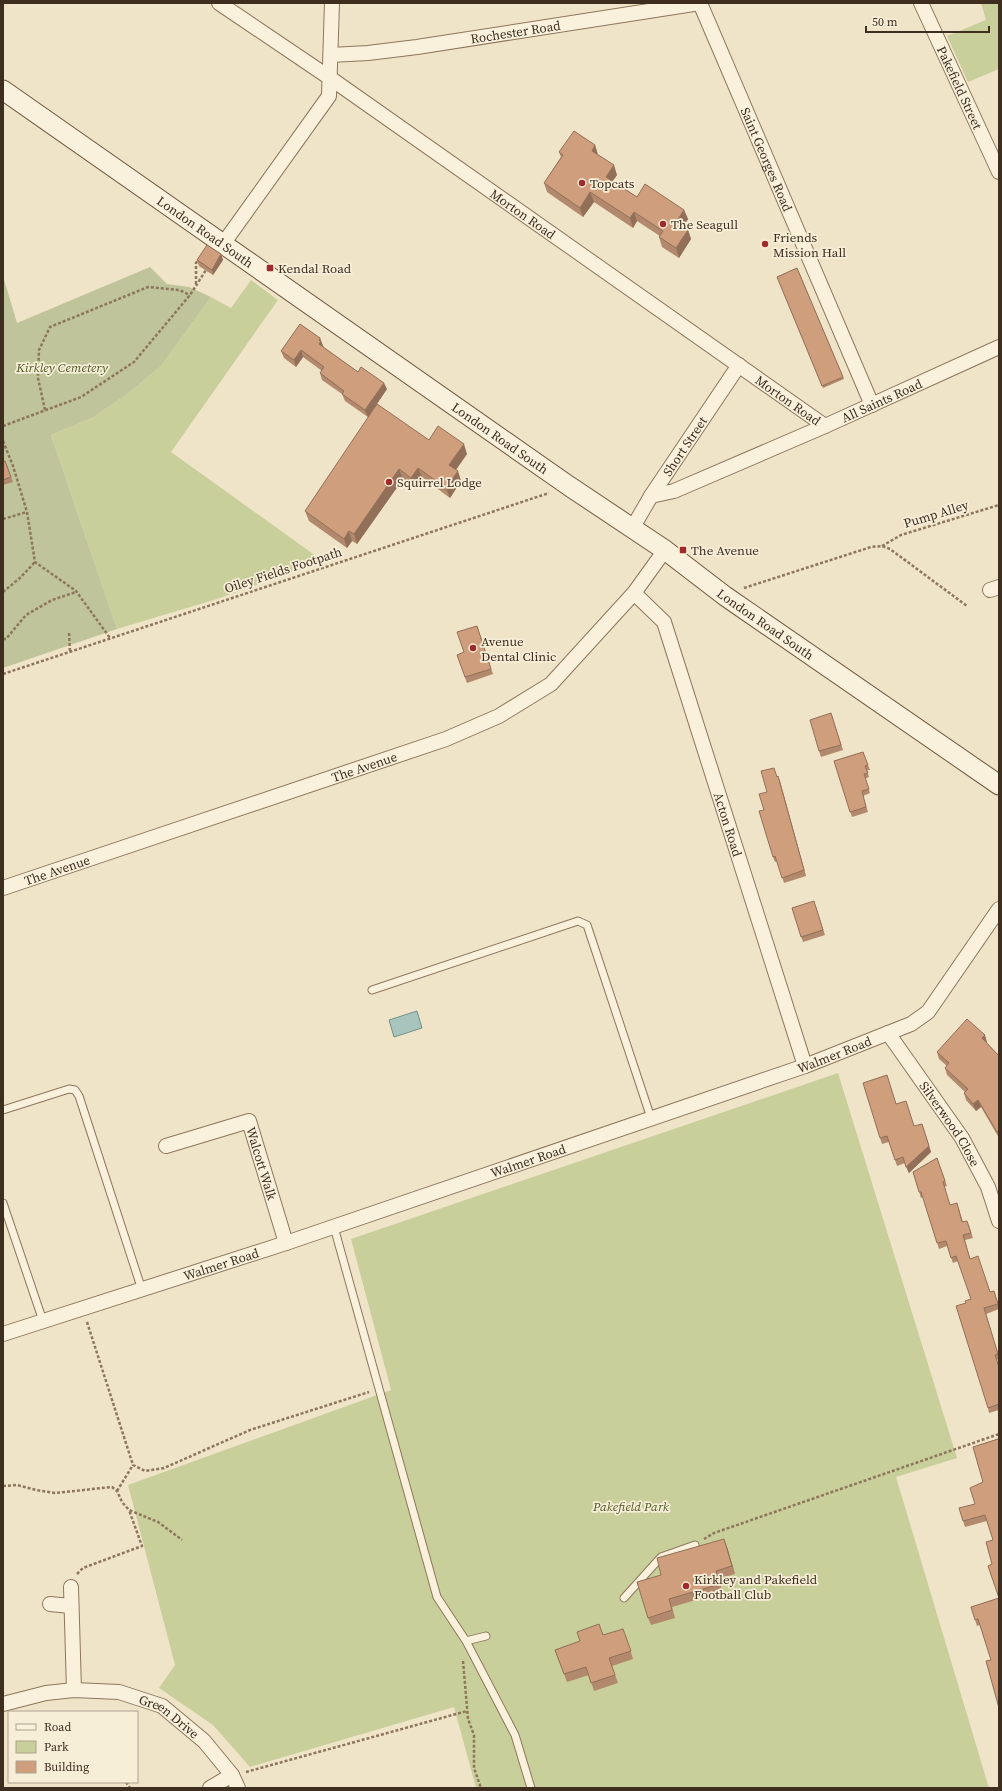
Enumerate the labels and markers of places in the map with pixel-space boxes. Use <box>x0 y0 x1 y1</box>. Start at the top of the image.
place label: Topcats <box>590 175 635 192</box>
marker: Topcats <box>577 178 587 188</box>
place label: The Seagull <box>671 216 738 233</box>
marker: The Seagull <box>658 219 668 229</box>
place label: Friends Mission Hall <box>773 229 846 261</box>
marker: Friends Mission Hall <box>760 239 770 249</box>
place label: Kendal Road <box>278 260 352 277</box>
marker: Kendal Road <box>265 263 275 273</box>
place label: Squirrel Lodge <box>397 474 482 491</box>
marker: Squirrel Lodge <box>384 477 394 487</box>
place label: The Avenue <box>691 542 759 559</box>
marker: The Avenue <box>678 545 688 555</box>
place label: Avenue Dental Clinic <box>481 633 556 665</box>
marker: Avenue Dental Clinic <box>468 643 478 653</box>
place label: Kirkley and Pakefield Football Club <box>694 1571 818 1603</box>
marker: Kirkley and Pakefield Football Club <box>681 1581 691 1591</box>

